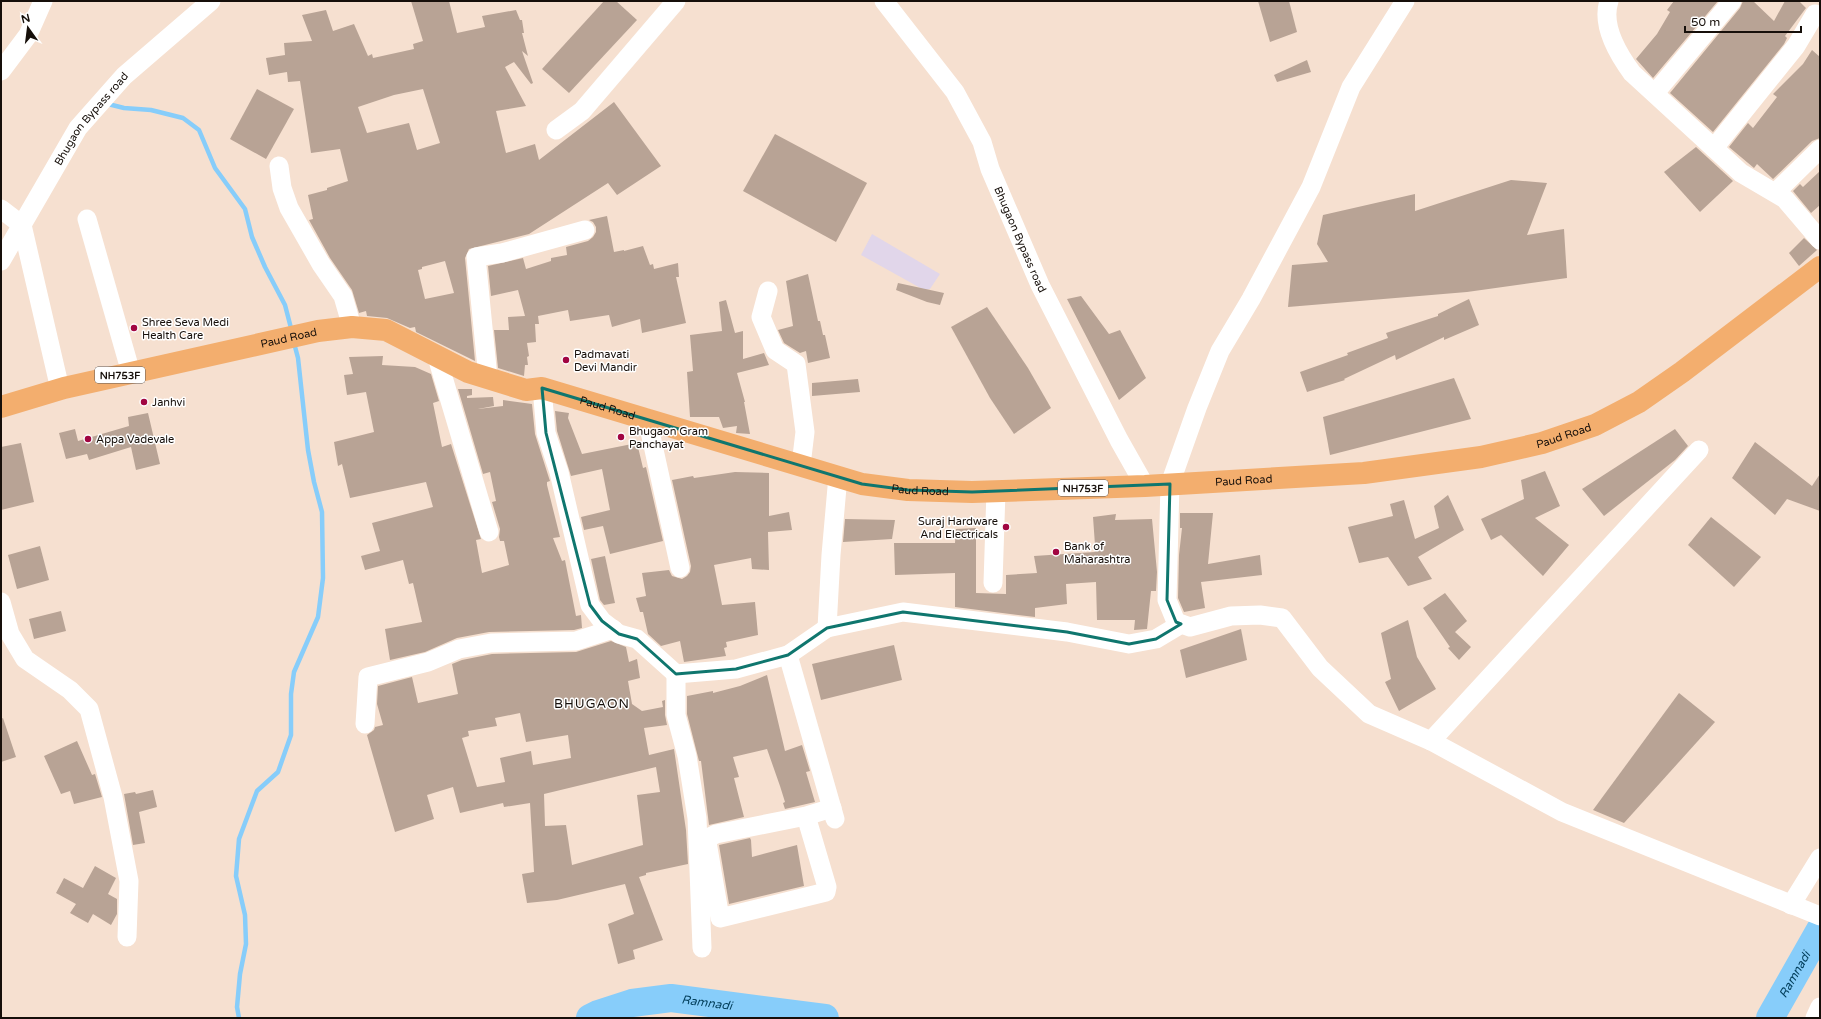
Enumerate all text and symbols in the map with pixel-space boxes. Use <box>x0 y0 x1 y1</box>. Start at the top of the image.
north arrow <box>8 8 48 48</box>
scale bar <box>1685 8 1801 34</box>
text: N <box>20 11 32 26</box>
text: 50 m <box>1691 15 1720 29</box>
street label: Bhugaon Bypass road <box>52 70 131 168</box>
street label: Bhugaon Bypass road <box>991 185 1049 295</box>
place label: Shree Seva Medi Health Care <box>142 316 229 342</box>
marker: Shree Seva Medi Health Care <box>129 323 139 333</box>
street label: Paud Road <box>259 325 318 351</box>
place label: Padmavati Devi Mandir <box>574 348 638 374</box>
marker: Padmavati Devi Mandir <box>561 355 571 365</box>
road number: NH753F <box>95 367 145 383</box>
street label: Paud Road <box>578 394 637 423</box>
place label: Janhvi <box>152 396 185 409</box>
marker: Janhvi <box>139 397 149 407</box>
street label: Paud Road <box>1535 421 1593 451</box>
place label: Bhugaon Gram Panchayat <box>629 425 708 451</box>
marker: Bhugaon Gram Panchayat <box>616 432 626 442</box>
place label: Appa Vadevale <box>96 433 174 446</box>
marker: Appa Vadevale <box>83 434 93 444</box>
street label: Paud Road <box>1215 472 1273 489</box>
road number: NH753F <box>1058 480 1108 496</box>
street label: Paud Road <box>891 482 949 498</box>
place label: Suraj Hardware And Electricals <box>918 515 998 541</box>
marker: Suraj Hardware And Electricals <box>1001 522 1011 532</box>
place label: Bank of Maharashtra <box>1064 540 1131 566</box>
marker: Bank of Maharashtra <box>1051 547 1061 557</box>
district label: BHUGAON <box>554 696 630 712</box>
water label: Ramnadi <box>1776 947 1814 1000</box>
water label: Ramnadi <box>681 992 735 1013</box>

